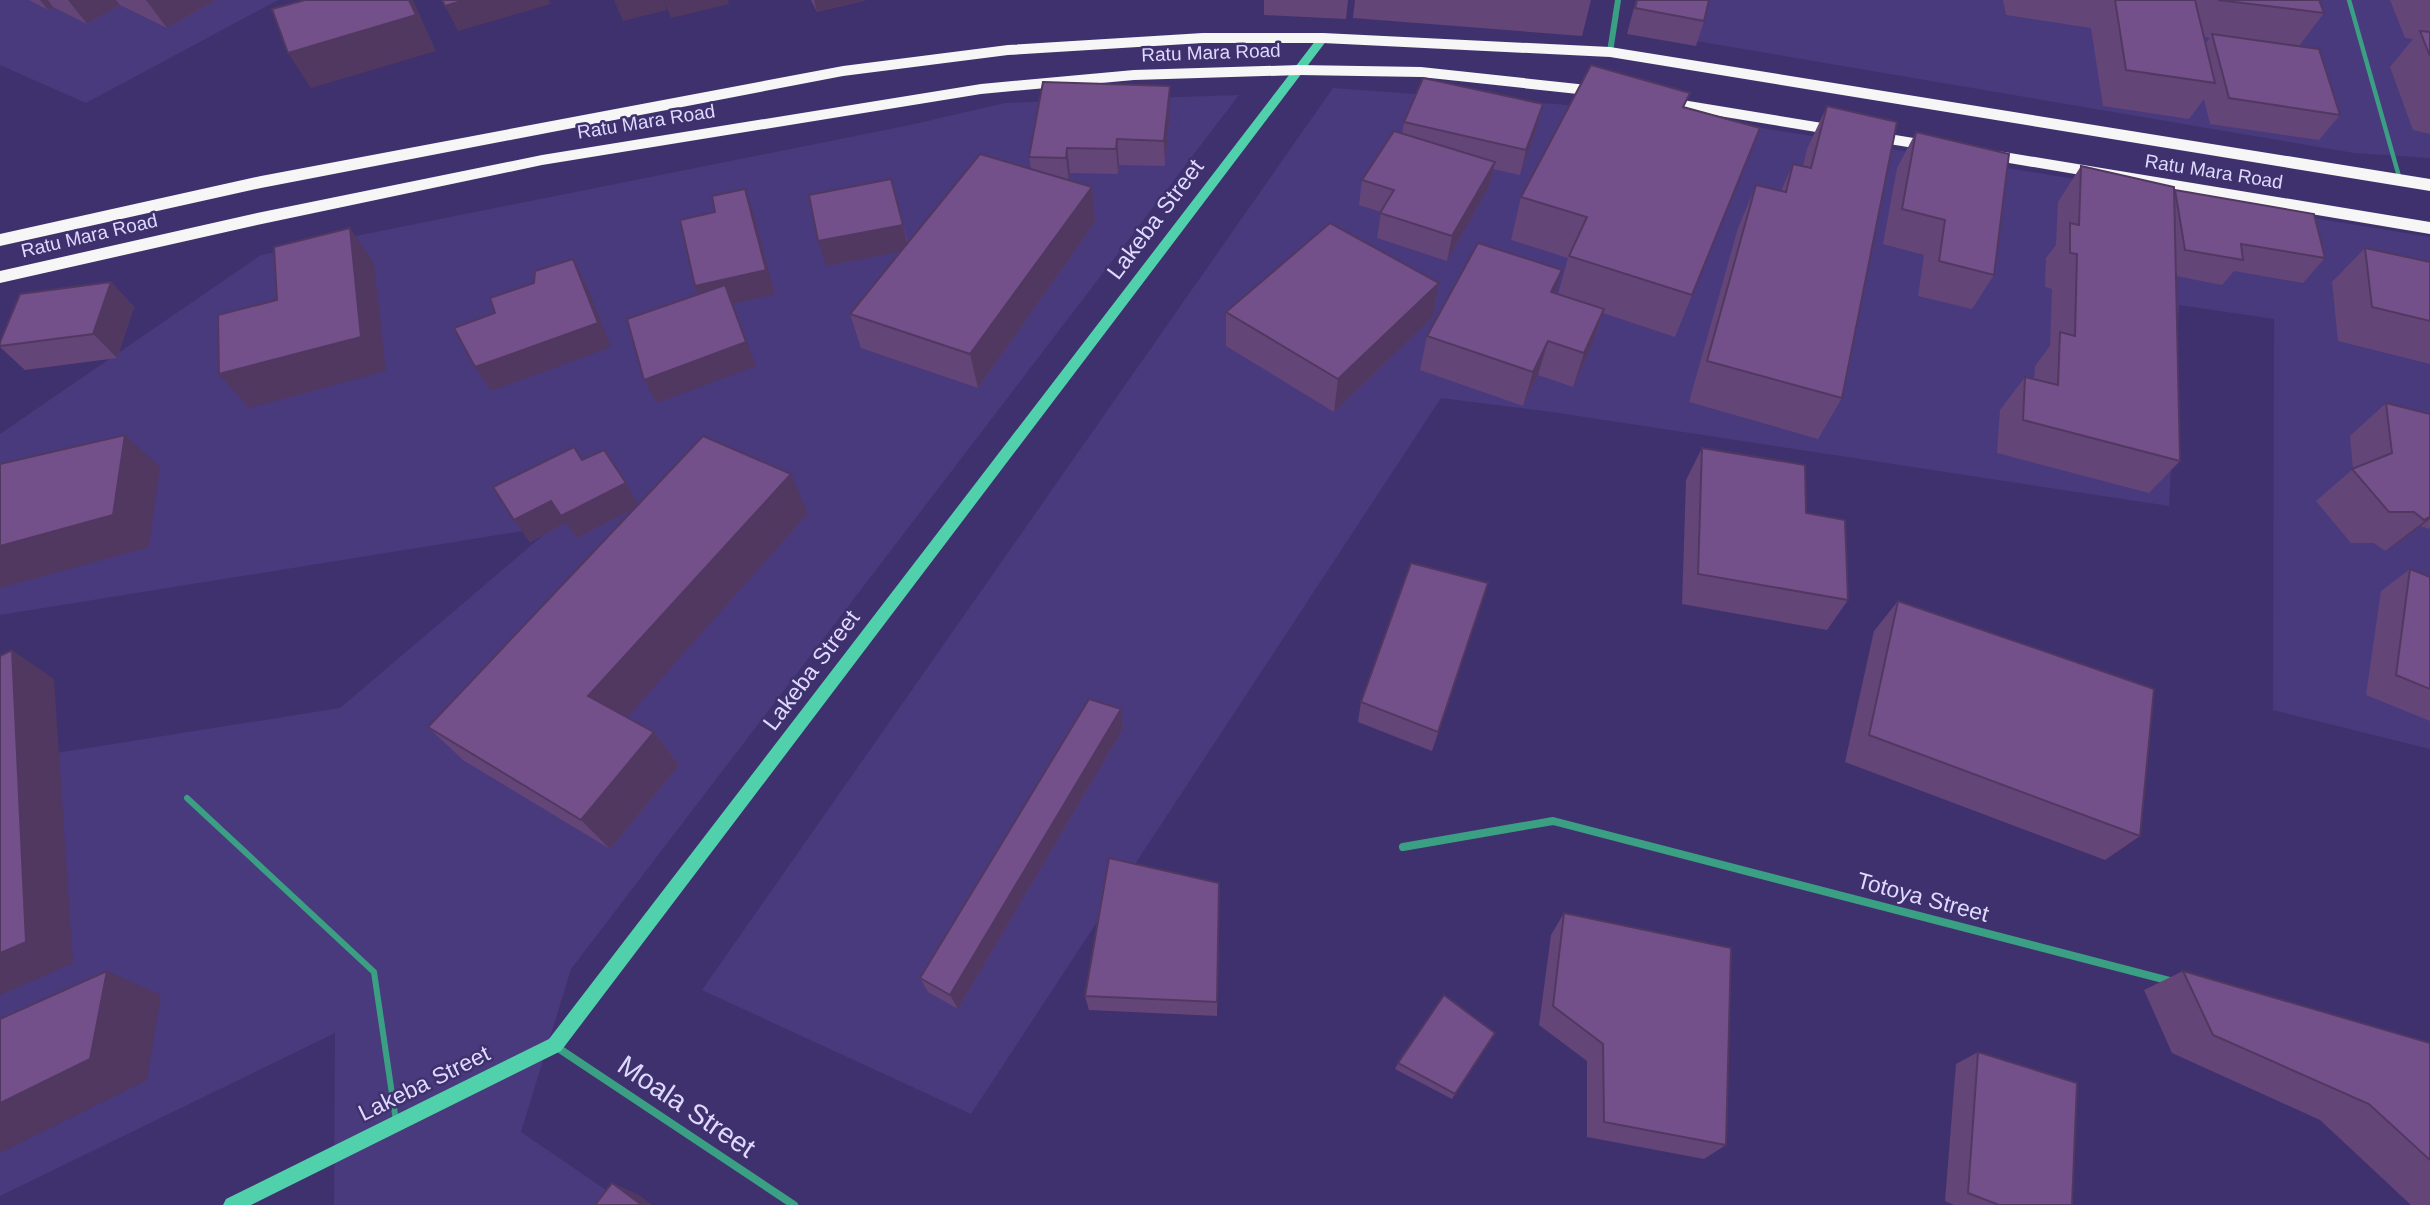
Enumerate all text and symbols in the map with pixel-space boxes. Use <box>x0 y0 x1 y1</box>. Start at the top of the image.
street label: Ratu Mara Road <box>1141 40 1281 65</box>
street label: Ratu Mara Road <box>576 100 717 143</box>
street label: Ratu Mara Road <box>2143 150 2284 193</box>
street label: Lakeba Street <box>1102 154 1209 284</box>
street label: Ratu Mara Road <box>19 210 159 261</box>
street label: Lakeba Street <box>758 605 865 735</box>
street label: Totoya Street <box>1854 867 1992 927</box>
street label: Lakeba Street <box>354 1040 495 1126</box>
street label: Moala Street <box>612 1049 761 1164</box>

